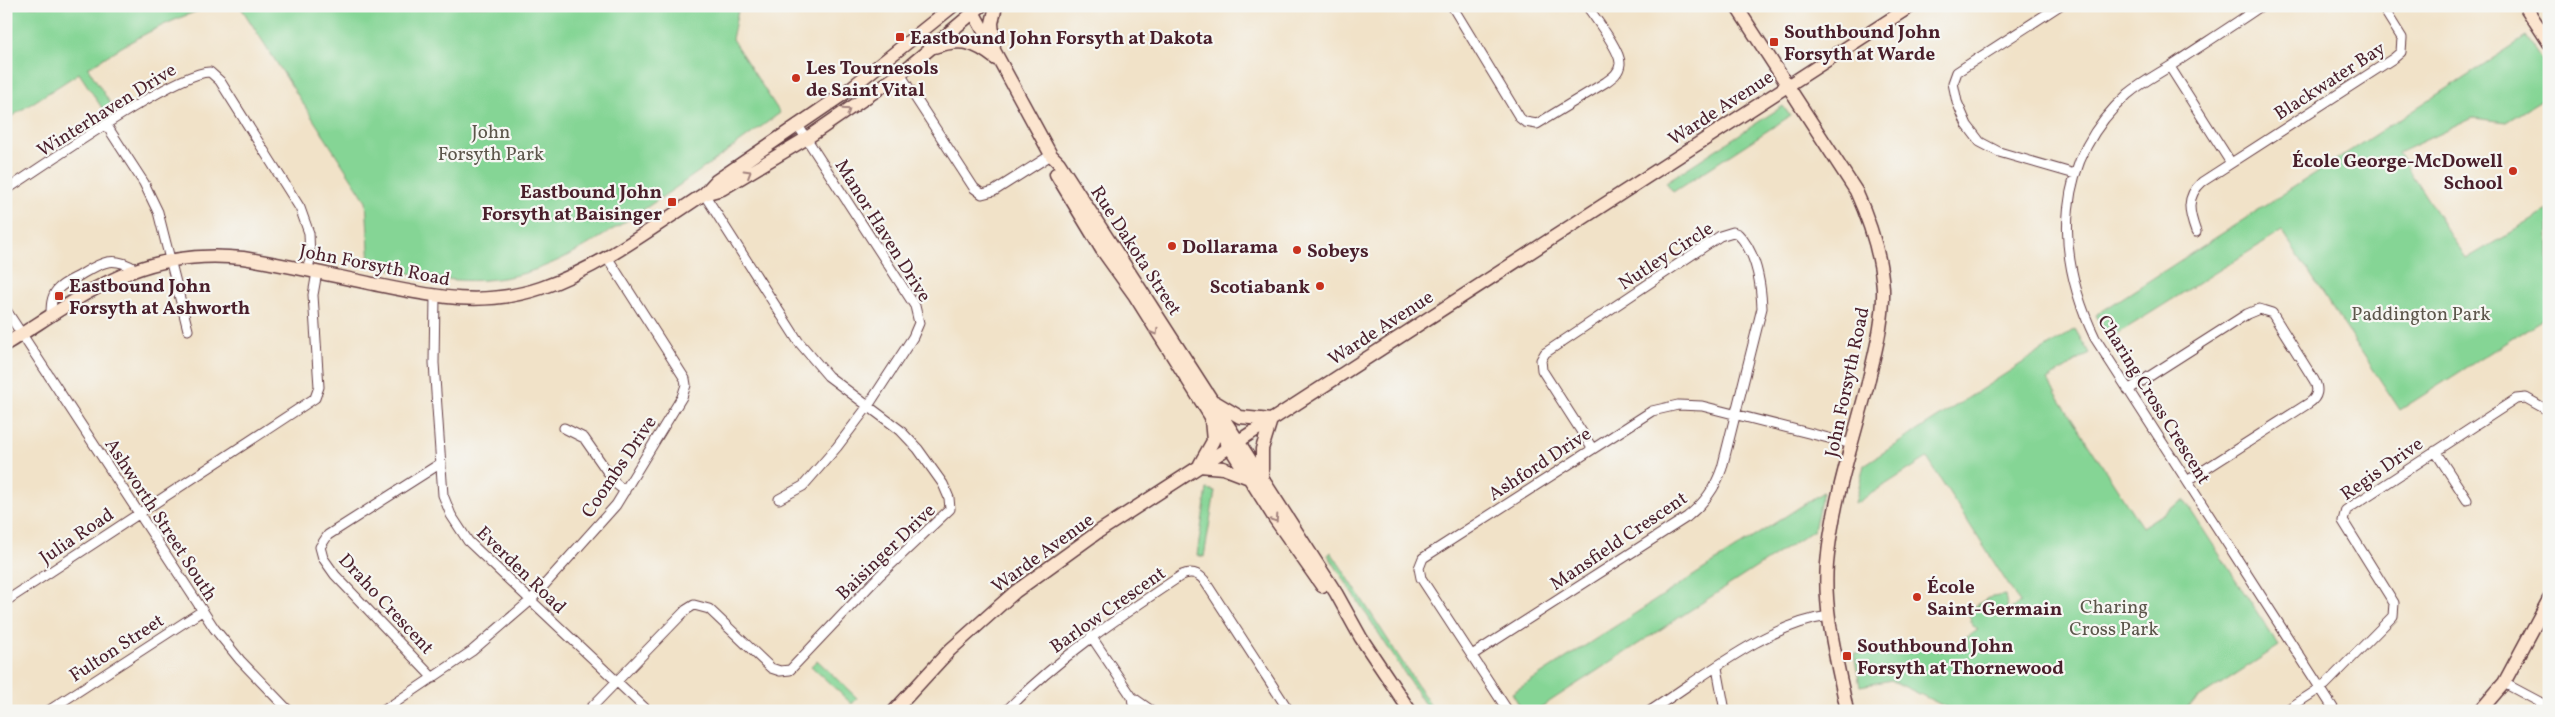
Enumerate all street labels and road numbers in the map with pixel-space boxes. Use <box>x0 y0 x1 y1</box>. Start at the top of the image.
street label: Blackwater Bay <box>2270 36 2391 127</box>
street label: Winterhaven Drive <box>32 57 182 164</box>
street label: Warde Avenue <box>1663 65 1779 152</box>
street label: Manor Haven Drive <box>828 155 937 307</box>
street label: Rue Dakota Street <box>1084 181 1187 321</box>
street label: Nutley Circle <box>1614 216 1719 297</box>
street label: John Forsyth Road <box>297 239 452 293</box>
street label: Warde Avenue <box>1323 285 1439 372</box>
street label: John Forsyth Road <box>1819 305 1877 460</box>
street label: Charing Cross Crescent <box>2091 310 2216 490</box>
street label: Coombs Drive <box>576 411 663 523</box>
street label: Ashford Drive <box>1483 422 1597 508</box>
street label: Regis Drive <box>2336 432 2429 508</box>
street label: Ashworth Street South <box>98 434 223 607</box>
street label: Mansfield Crescent <box>1545 486 1693 597</box>
street label: Baisinger Drive <box>831 498 942 607</box>
street label: Julia Road <box>35 502 119 571</box>
street label: Warde Avenue <box>987 508 1100 600</box>
street label: Everden Road <box>470 521 571 620</box>
street label: Draho Crescent <box>332 548 439 661</box>
street label: Barlow Crescent <box>1045 561 1172 660</box>
street label: Fulton Street <box>65 608 170 689</box>

